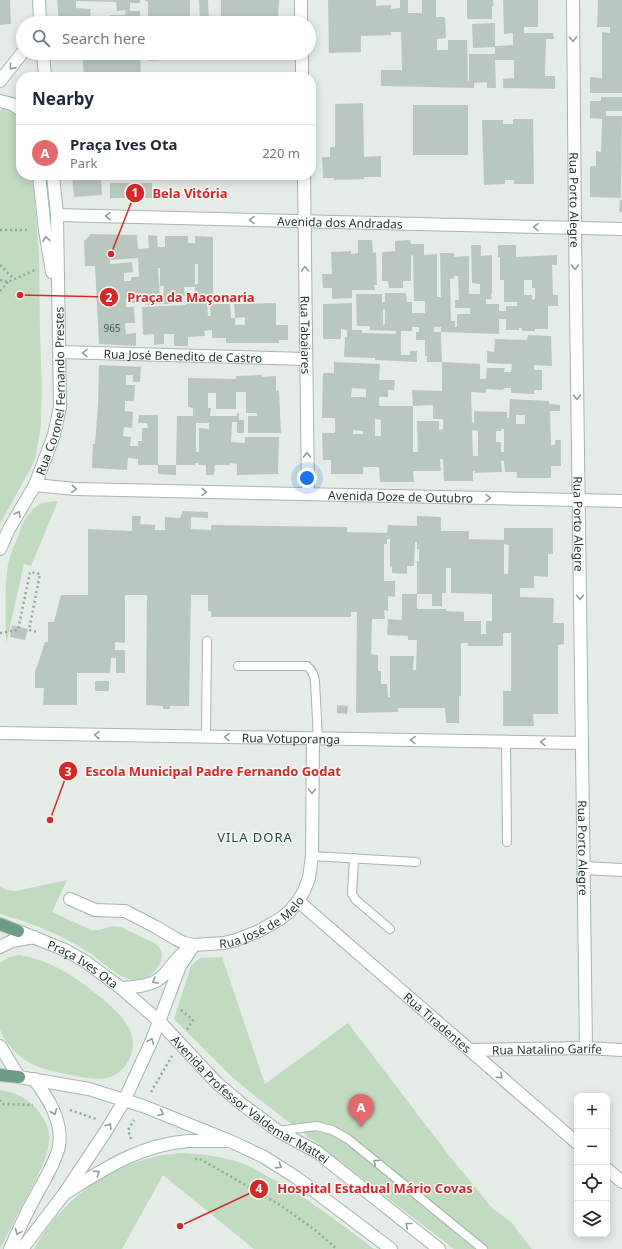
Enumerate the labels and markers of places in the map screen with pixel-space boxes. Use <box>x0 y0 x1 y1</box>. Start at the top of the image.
callout: Bela Vitória <box>125 181 236 206</box>
callout: Praça da Maçonaria <box>99 285 263 310</box>
callout: Escola Municipal Padre Fernando Godat <box>58 759 349 784</box>
pin: A <box>348 1094 374 1127</box>
callout: Hospital Estadual Mário Covas <box>249 1176 480 1201</box>

